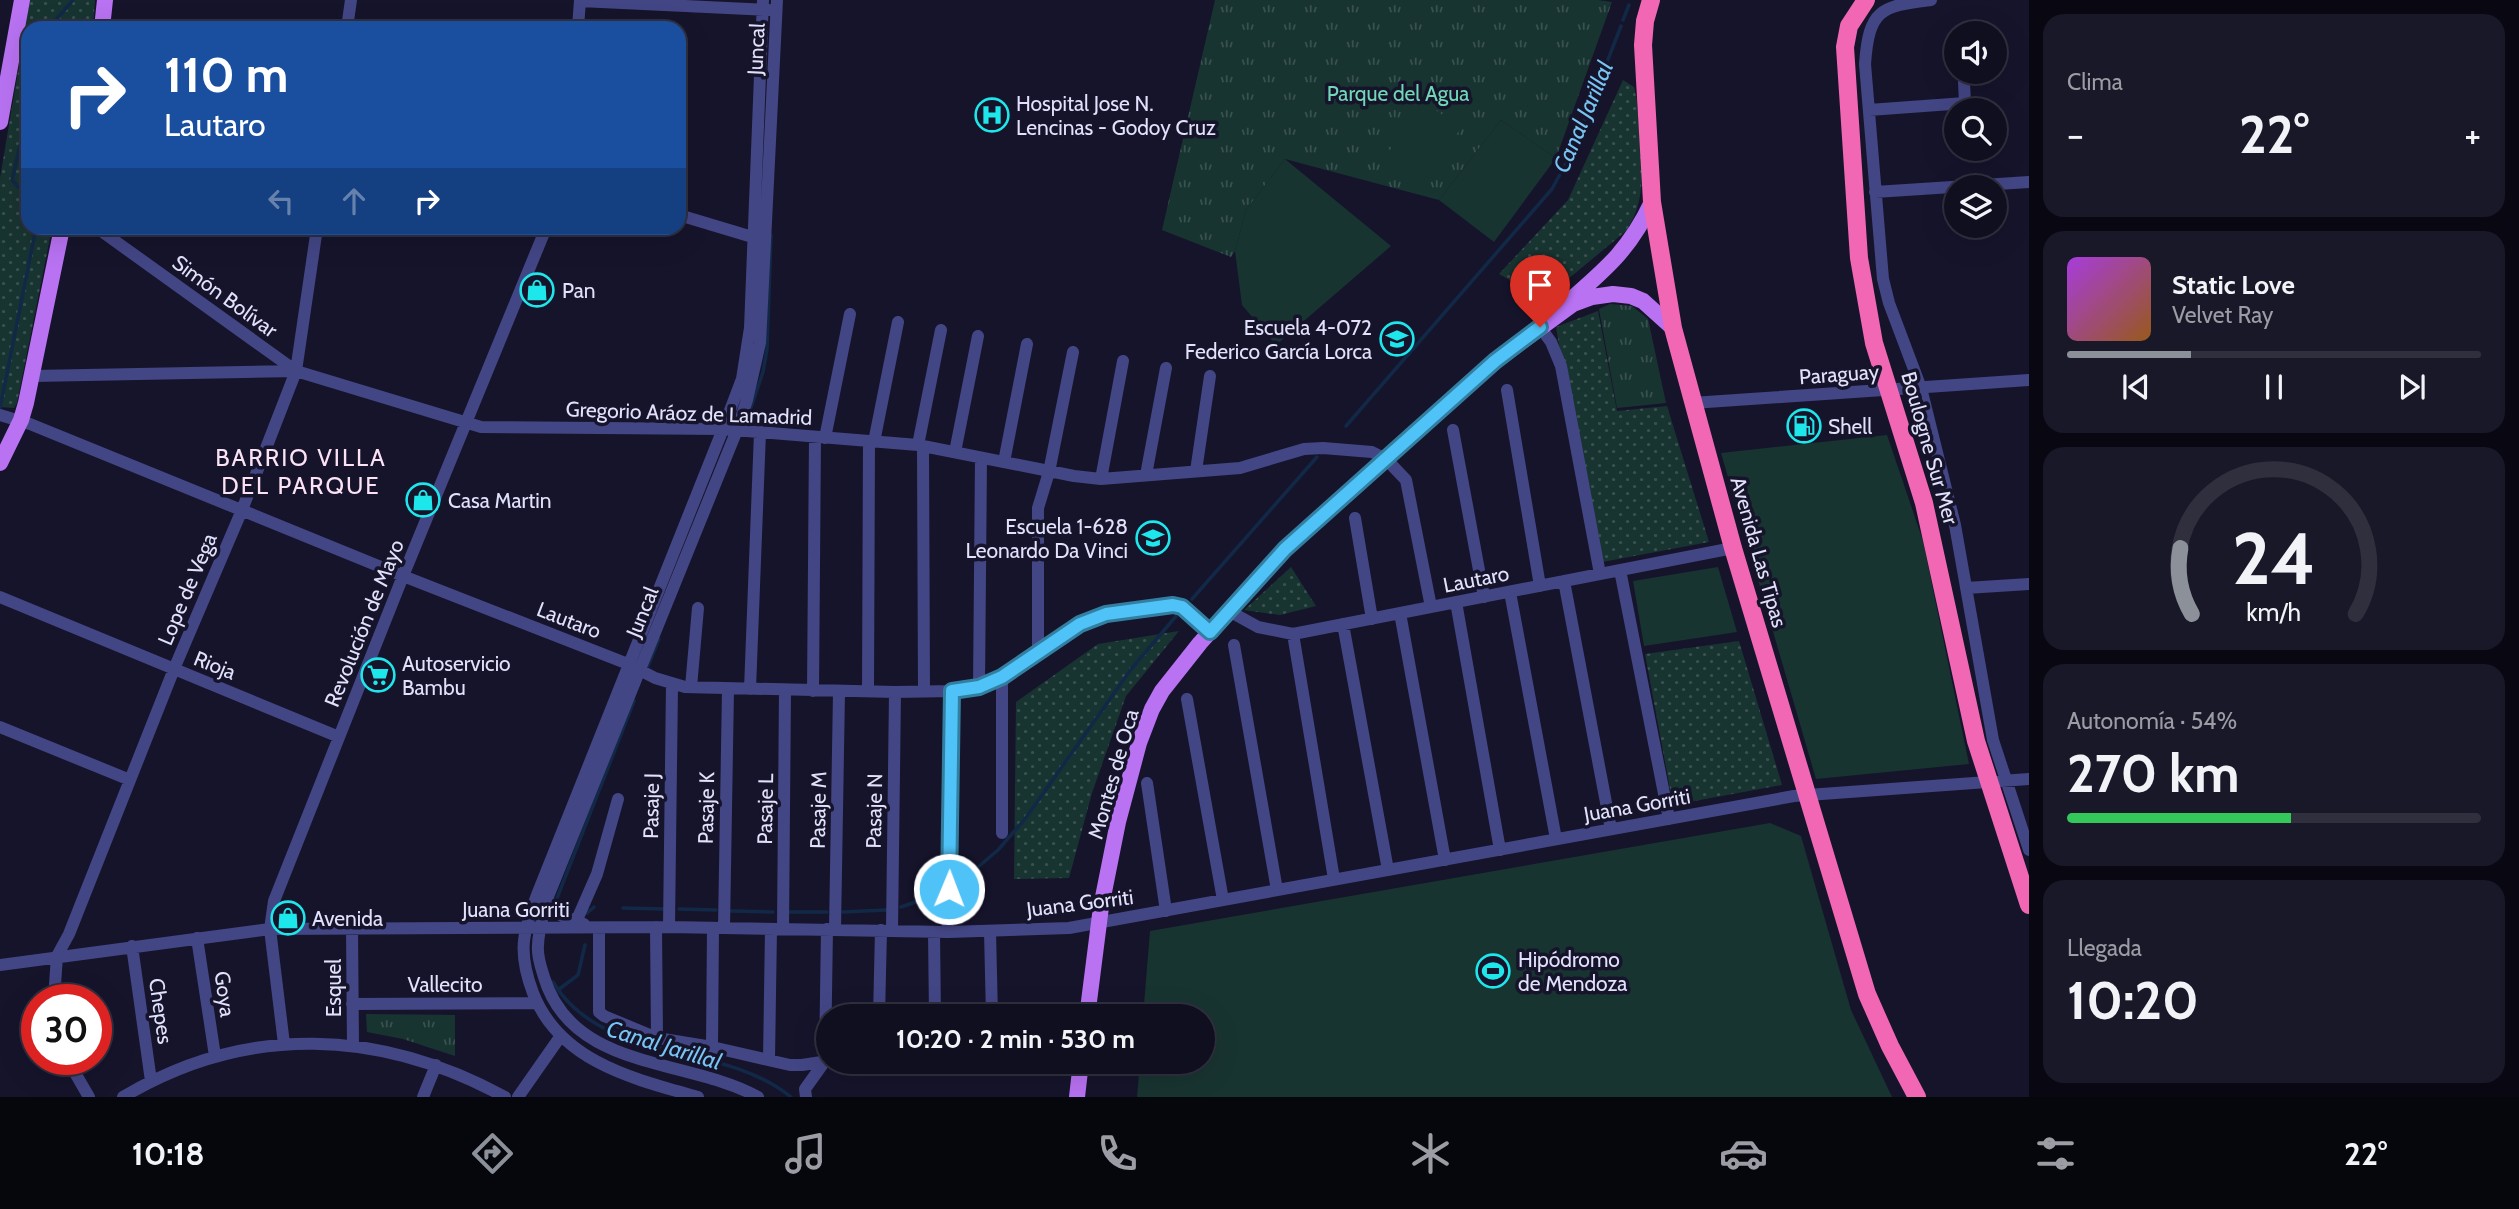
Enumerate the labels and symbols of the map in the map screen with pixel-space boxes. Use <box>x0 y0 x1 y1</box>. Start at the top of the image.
street label: Juncal <box>742 22 770 77</box>
water label: Canal Jarillal <box>1547 56 1619 177</box>
park label: Parque del Agua <box>1327 81 1469 106</box>
place label: Hospital Jose N. Lencinas - Godoy Cruz <box>1016 91 1216 140</box>
hospital icon: Hospital Jose N. Lencinas - Godoy Cruz <box>973 96 1011 134</box>
street label: Simón Bolívar <box>168 250 283 343</box>
pin <box>1510 255 1570 327</box>
shop icon: Pan <box>518 271 556 309</box>
place label: Pan <box>562 278 596 303</box>
place label: Escuela 4-072 Federico García Lorca <box>1185 315 1372 364</box>
school or university icon: Escuela 4-072 Federico García Lorca <box>1378 320 1416 358</box>
street label: Paraguay <box>1798 359 1880 389</box>
street label: Boulogne Sur Mer <box>1896 369 1964 528</box>
street label: Gregorio Aráoz de Lamadrid <box>565 396 813 430</box>
fuel station icon: Shell <box>1785 407 1823 445</box>
place label: Shell <box>1828 414 1872 439</box>
district label: BARRIO VILLA DEL PARQUE <box>215 443 387 500</box>
street label: Avenida Las Tipas <box>1726 474 1793 631</box>
shop icon: Casa Martin <box>404 481 442 519</box>
place label: Casa Martin <box>448 488 551 513</box>
place label: Escuela 1-628 Leonardo Da Vinci <box>965 514 1128 563</box>
school or university icon: Escuela 1-628 Leonardo Da Vinci <box>1134 519 1172 557</box>
street label: Lope de Vega <box>152 529 222 649</box>
street label: Revolución de Mayo <box>319 536 409 710</box>
street label: Lautaro <box>1441 560 1511 598</box>
street label: Juncal <box>620 583 663 642</box>
street label: Lautaro <box>533 596 605 644</box>
street label: Rioja <box>190 645 240 686</box>
place label: Autoservicio Bambu <box>402 651 511 700</box>
supermarket icon: Autoservicio Bambu <box>359 656 397 694</box>
street label: Montes de Oca <box>1083 706 1143 842</box>
street label: Pasaje K <box>693 771 720 844</box>
street label: Pasaje M <box>805 771 832 849</box>
street label: Pasaje J <box>638 773 665 839</box>
street label: Pasaje L <box>752 773 779 845</box>
street label: Pasaje N <box>861 773 888 849</box>
street label: Juana Gorriti <box>1581 783 1692 827</box>
position arrow <box>912 852 986 926</box>
street label: Juana Gorriti <box>1024 884 1135 922</box>
street label: Juana Gorriti <box>461 897 570 922</box>
shop icon: Avenida <box>269 899 307 937</box>
place label: Avenida <box>312 906 383 931</box>
place label: Hipódromo de Mendoza <box>1518 947 1627 996</box>
sports icon: Hipódromo de Mendoza <box>1474 952 1512 990</box>
street label: Esquel <box>321 959 346 1017</box>
street label: Goya <box>209 970 241 1018</box>
street label: Vallecito <box>407 972 483 997</box>
street label: Chepes <box>144 976 178 1046</box>
speed limit sign: 30 <box>21 984 112 1075</box>
water label: Canal Jarillal <box>603 1014 725 1076</box>

